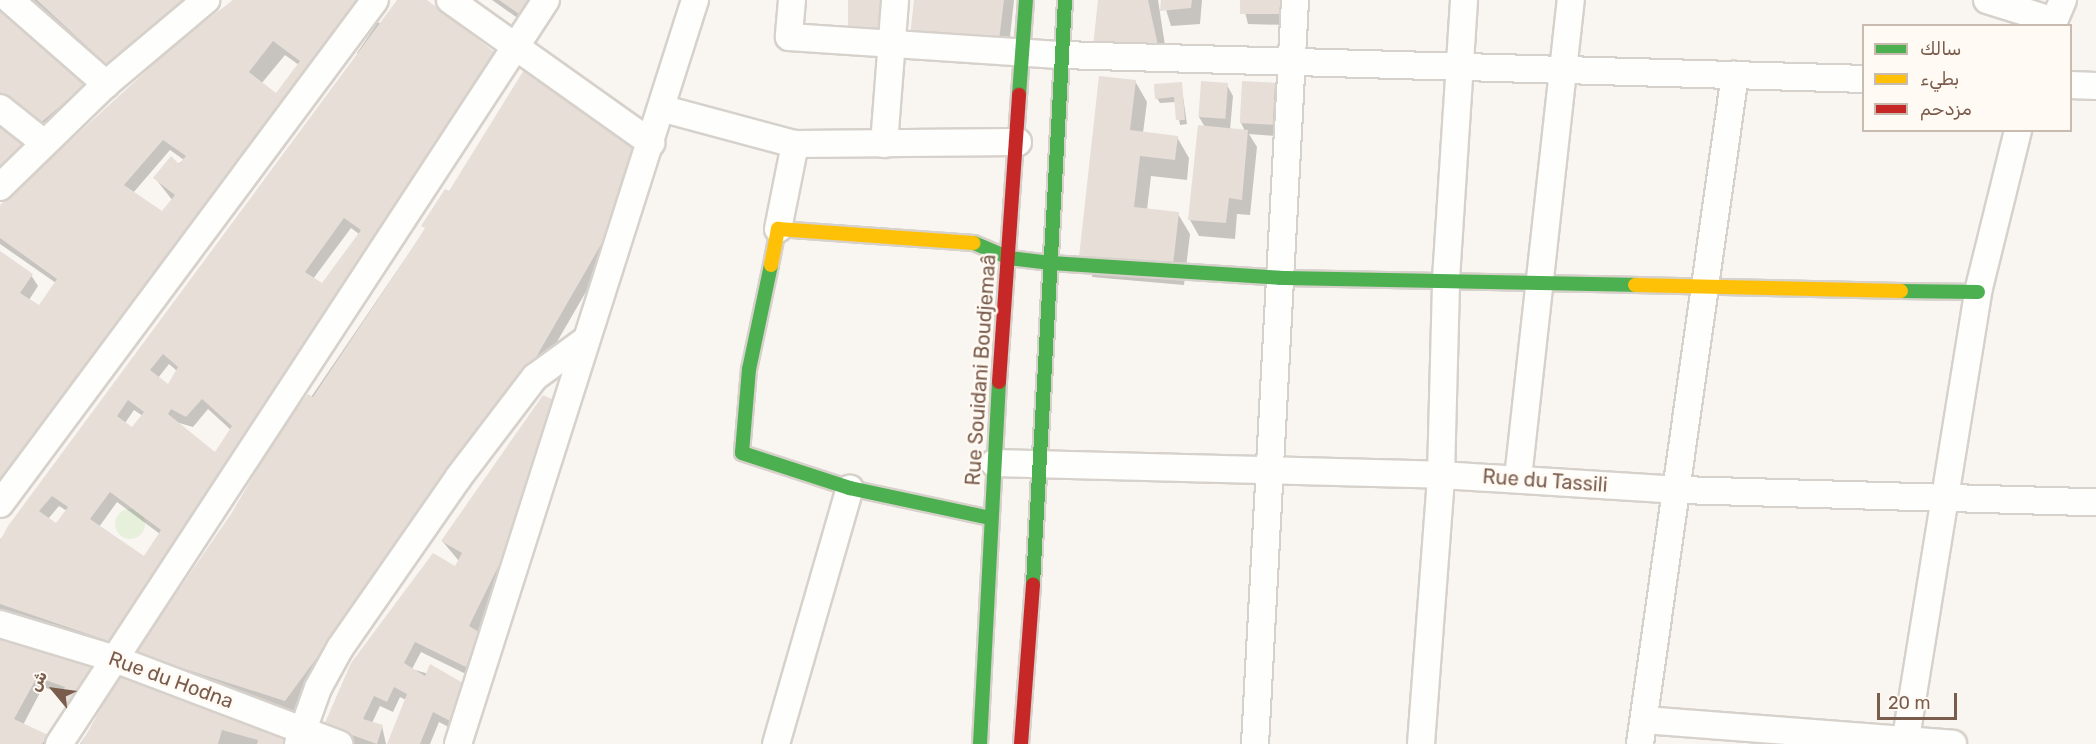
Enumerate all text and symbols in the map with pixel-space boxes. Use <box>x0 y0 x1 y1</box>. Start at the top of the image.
legend <box>1862 24 2072 132</box>
text: سالك <box>1920 38 1961 60</box>
text: بطيء <box>1920 68 1959 90</box>
text: مزدحم <box>1920 98 1972 120</box>
street label: Rue Souidani Boudjemaâ <box>961 254 1001 486</box>
street label: Rue du Tassili <box>1481 465 1609 497</box>
street label: Rue du Hodna <box>105 646 237 714</box>
north arrow <box>24 660 84 720</box>
text: ش <box>25 668 51 695</box>
scale bar <box>1880 681 1960 719</box>
text: 20 m <box>1888 692 1930 714</box>

